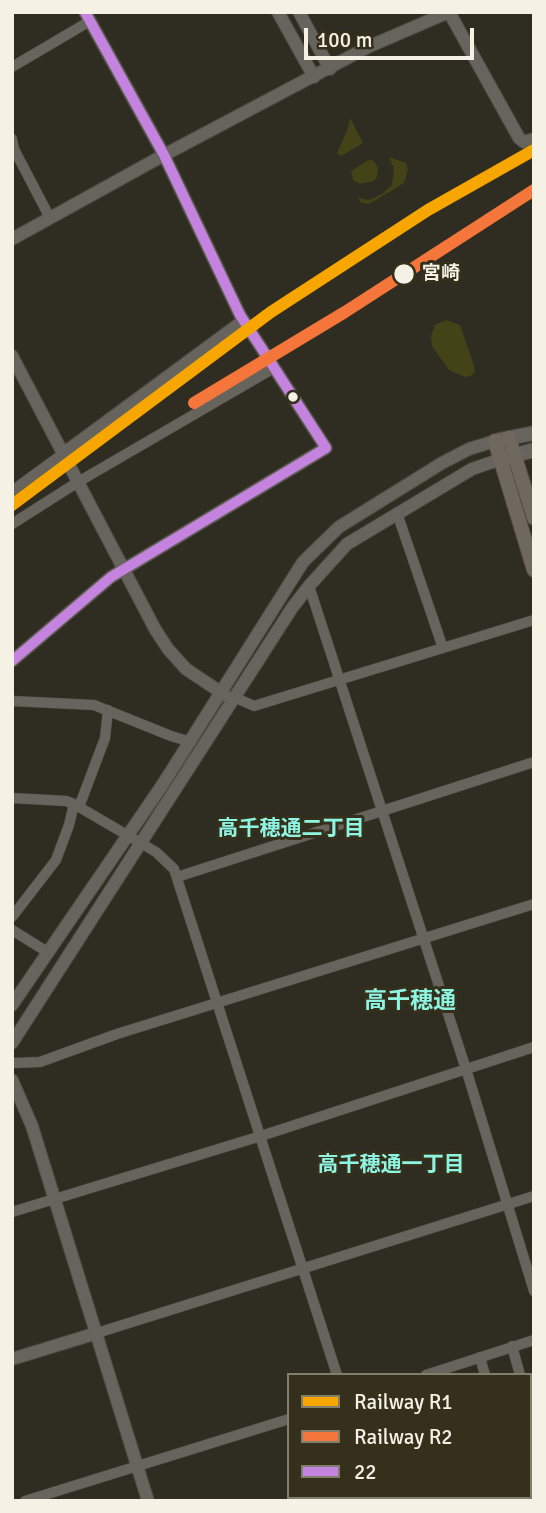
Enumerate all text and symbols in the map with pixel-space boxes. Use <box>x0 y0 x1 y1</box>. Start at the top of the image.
scale bar <box>308 14 478 58</box>
text: 100 m <box>317 27 372 53</box>
marker: 宮崎 <box>392 262 416 286</box>
place label: 宮崎 <box>422 263 460 285</box>
unlabelled marker <box>286 390 300 404</box>
district label: 高千穂通二丁目 <box>218 816 364 842</box>
district label: 高千穂通 <box>364 988 456 1016</box>
district label: 高千穂通一丁目 <box>318 1152 464 1178</box>
legend <box>287 1373 532 1499</box>
text: Railway R1 <box>354 1389 453 1415</box>
text: Railway R2 <box>354 1424 453 1450</box>
text: 22 <box>354 1459 377 1485</box>

